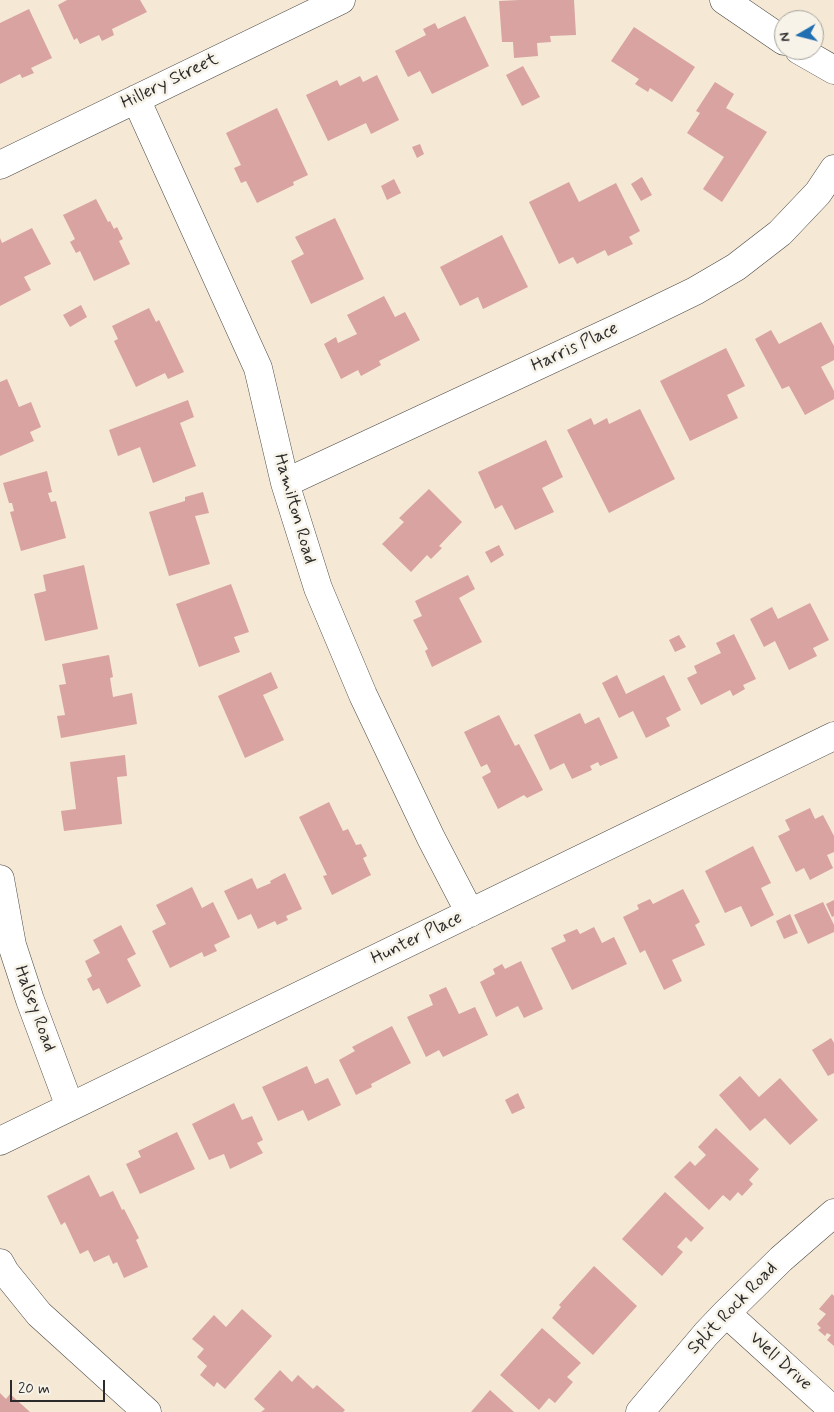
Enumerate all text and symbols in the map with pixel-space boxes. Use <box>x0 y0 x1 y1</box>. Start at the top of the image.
north arrow <box>774 10 824 60</box>
text: N <box>776 31 795 43</box>
street label: Hillery Street <box>118 49 222 115</box>
street label: Harris Place <box>528 318 622 378</box>
street label: Hamilton Road <box>268 451 320 567</box>
street label: Hunter Place <box>368 908 466 970</box>
street label: Halsey Road <box>8 963 60 1055</box>
street label: Split Rock Road <box>684 1258 782 1360</box>
street label: Well Drive <box>744 1328 816 1396</box>
scale bar <box>12 1370 108 1402</box>
text: 20 m <box>18 1379 50 1399</box>

